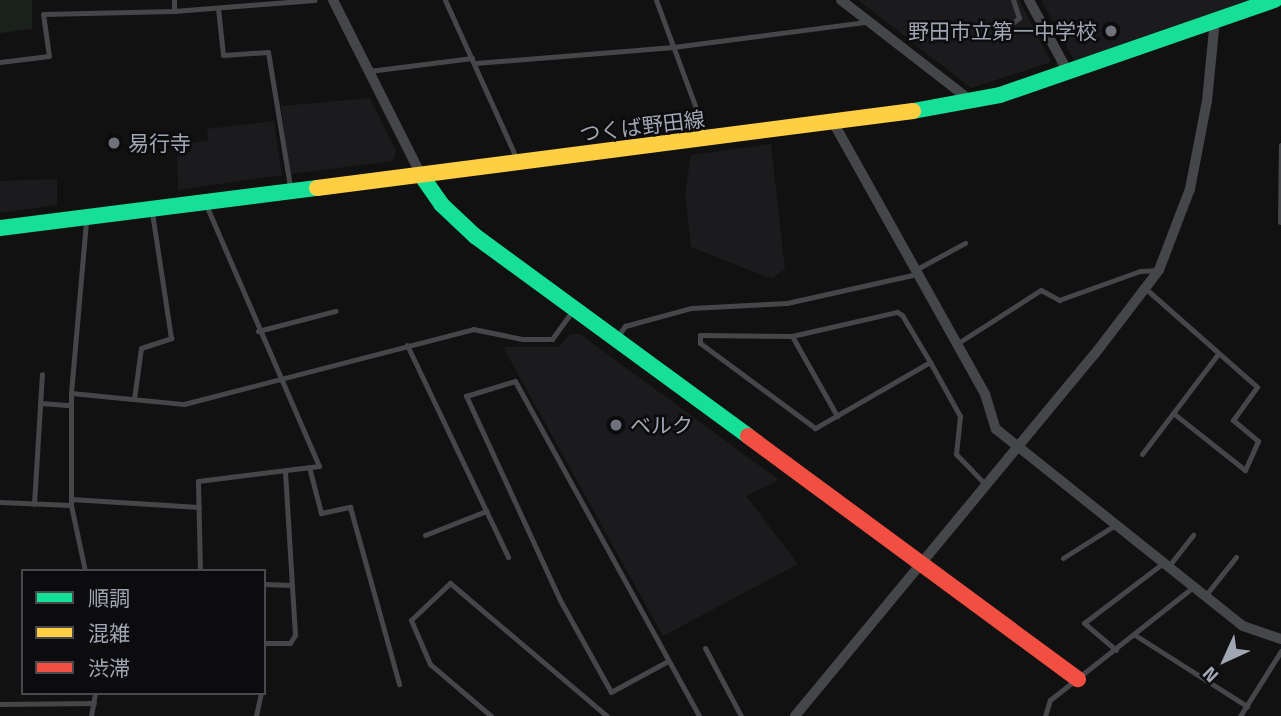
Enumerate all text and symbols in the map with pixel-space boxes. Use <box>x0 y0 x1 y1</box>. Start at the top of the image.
place label: 野田市立第一中学校 <box>908 18 1097 44</box>
marker: 野田市立第一中学校 <box>1103 23 1119 39</box>
street label: つくば野田線 <box>578 106 706 146</box>
place label: 易行寺 <box>128 130 191 156</box>
marker: 易行寺 <box>106 135 122 151</box>
place label: ベルク <box>630 412 693 438</box>
marker: ベルク <box>608 417 624 433</box>
legend <box>21 569 266 695</box>
text: 順調 <box>88 582 130 614</box>
text: 混雑 <box>88 617 130 649</box>
north arrow <box>1190 625 1260 695</box>
text: 渋滞 <box>88 652 130 684</box>
text: N <box>1195 660 1225 690</box>

